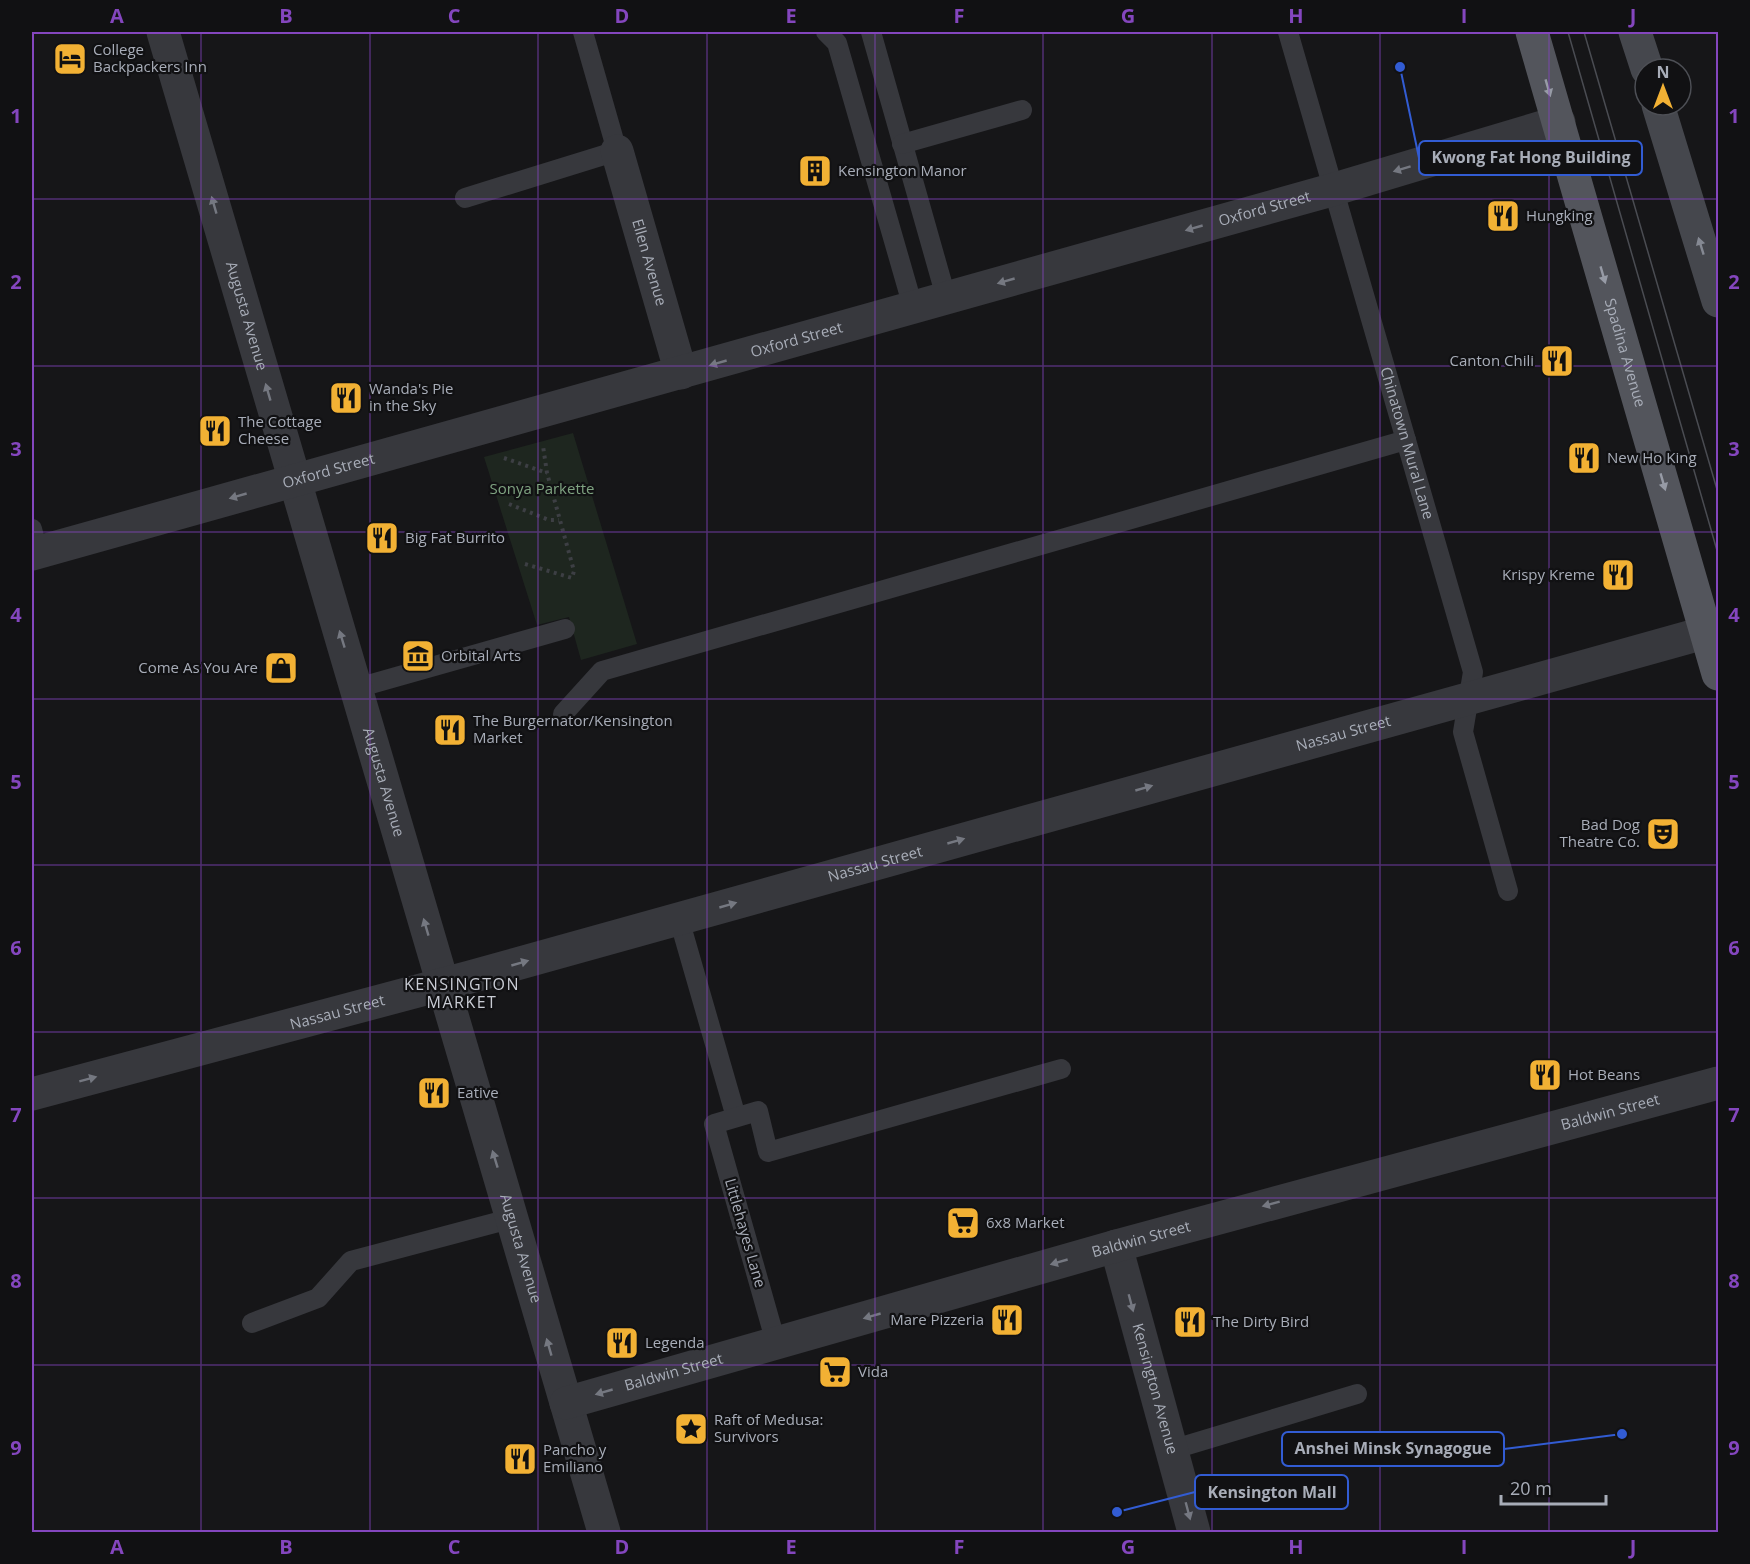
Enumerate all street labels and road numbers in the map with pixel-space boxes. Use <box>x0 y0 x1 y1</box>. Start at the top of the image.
street label: Oxford Street <box>1216 185 1313 230</box>
street label: Ellen Avenue <box>628 216 672 308</box>
street label: Augusta Avenue <box>222 259 273 373</box>
street label: Spadina Avenue <box>1601 296 1651 409</box>
street label: Oxford Street <box>748 316 845 361</box>
street label: Chinatown Mural Lane <box>1376 364 1439 521</box>
street label: Oxford Street <box>280 448 377 492</box>
street label: Nassau Street <box>1293 710 1393 755</box>
street label: Augusta Avenue <box>359 725 410 839</box>
street label: Nassau Street <box>825 840 925 886</box>
street label: Nassau Street <box>287 989 387 1034</box>
street label: Baldwin Street <box>1558 1088 1662 1134</box>
street label: Littlehayes Lane <box>721 1176 771 1290</box>
street label: Augusta Avenue <box>496 1191 547 1305</box>
street label: Baldwin Street <box>1089 1215 1192 1261</box>
street label: Kensington Avenue <box>1129 1321 1183 1456</box>
street label: Baldwin Street <box>622 1348 725 1395</box>

